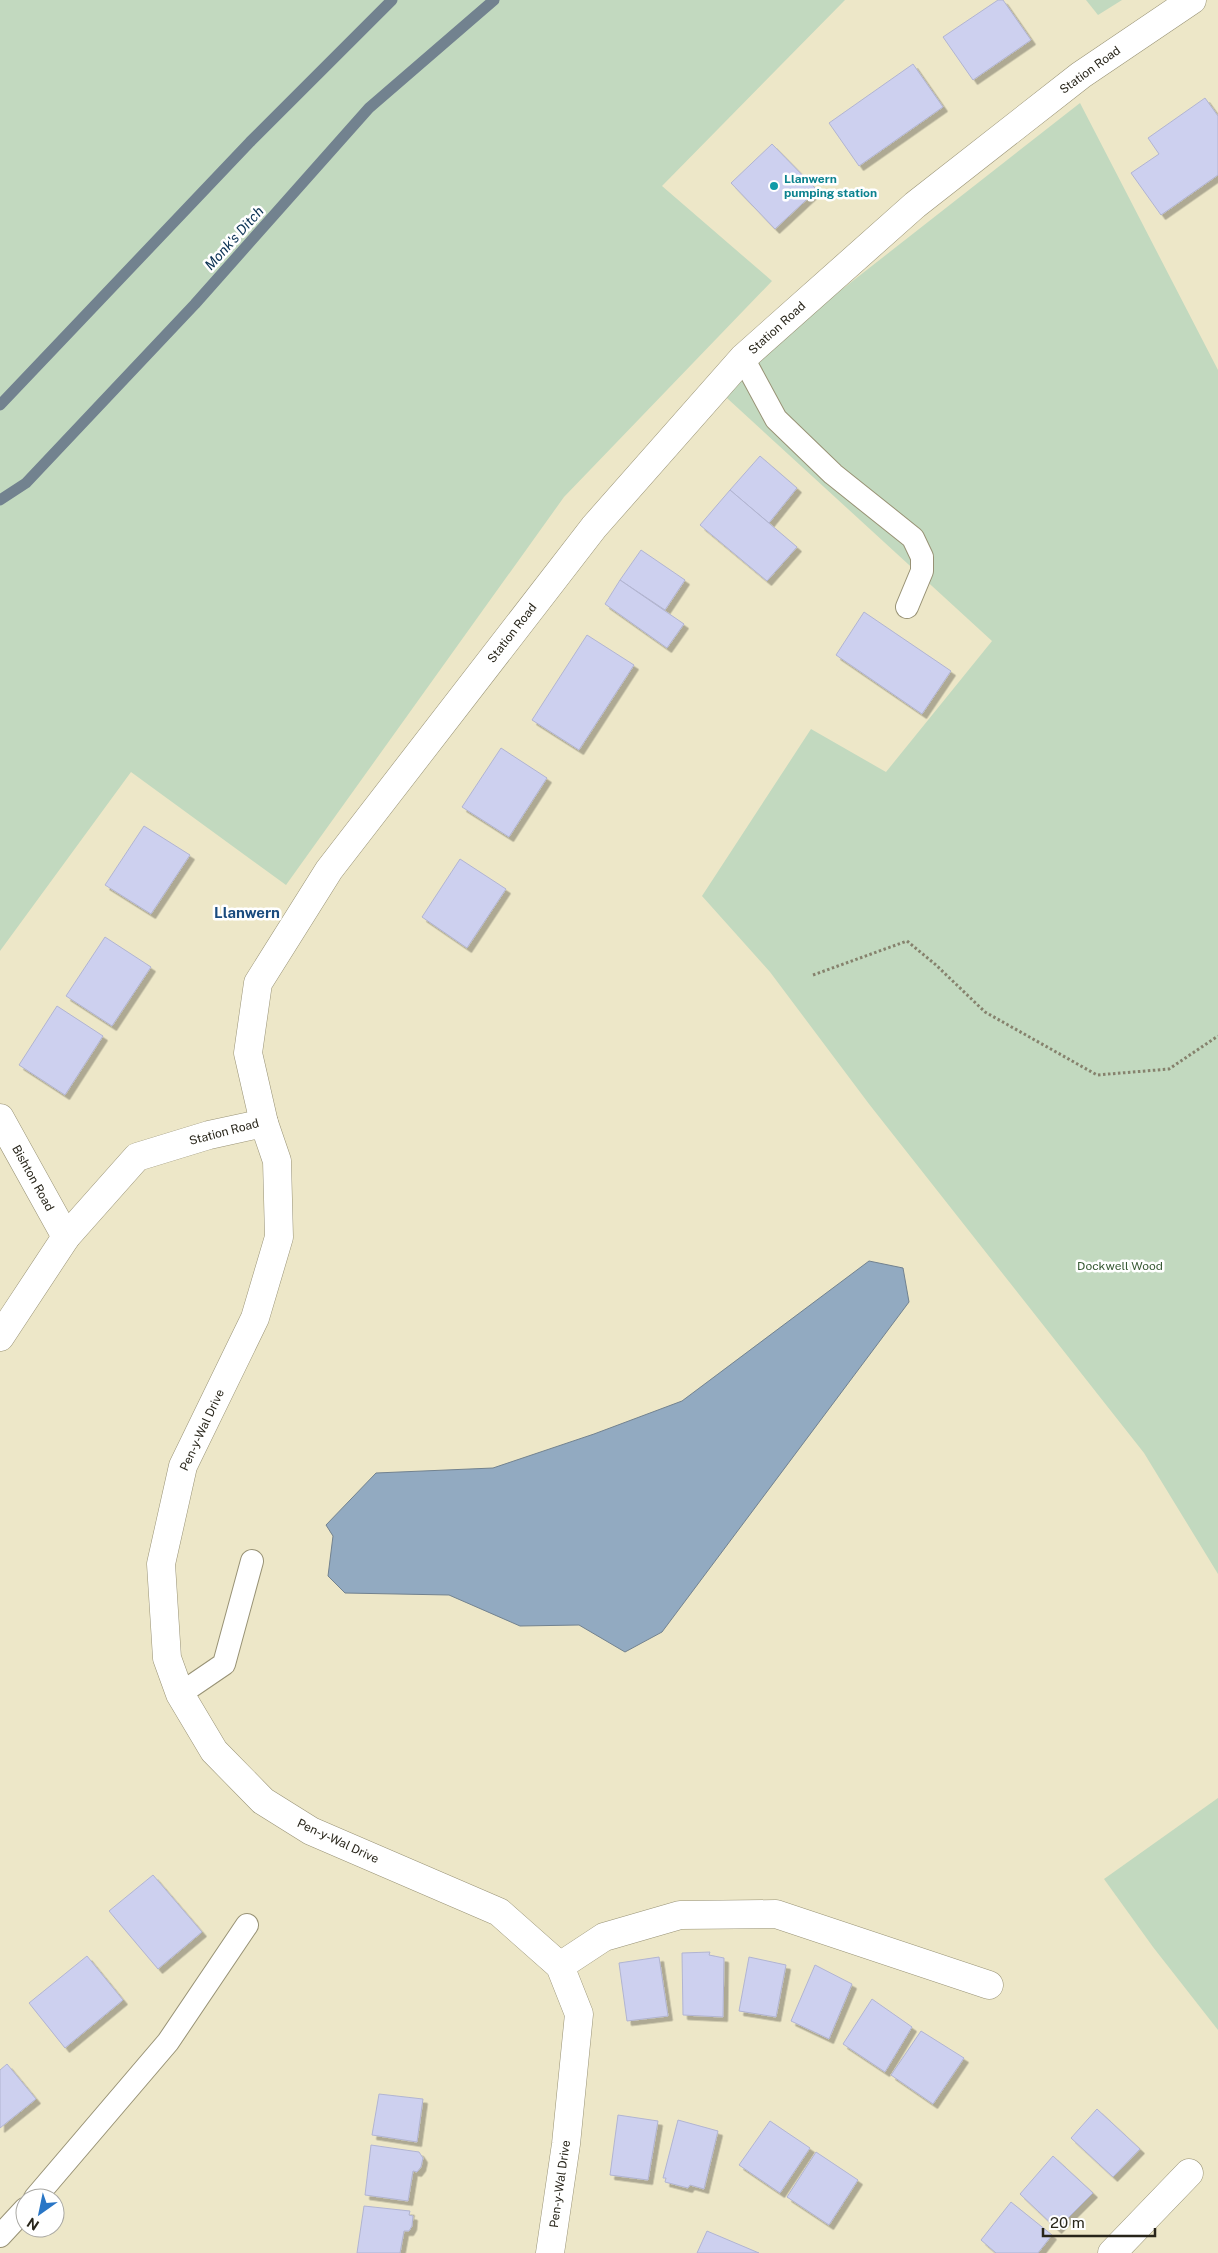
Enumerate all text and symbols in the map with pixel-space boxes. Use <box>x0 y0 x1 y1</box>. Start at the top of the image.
street label: Station Road <box>1057 43 1123 97</box>
place label: Llanwern pumping station <box>784 172 877 200</box>
marker: Llanwern pumping station <box>768 180 780 192</box>
water label: Monk's Ditch <box>201 203 267 273</box>
street label: Station Road <box>746 299 808 357</box>
street label: Station Road <box>484 601 540 665</box>
district label: Llanwern <box>214 904 280 921</box>
street label: Station Road <box>188 1116 260 1148</box>
street label: Bishton Road <box>9 1143 57 1213</box>
park label: Dockwell Wood <box>1077 1259 1163 1273</box>
street label: Pen-y-Wal Drive <box>177 1387 227 1473</box>
street label: Pen-y-Wal Drive <box>295 1816 381 1866</box>
street label: Pen-y-Wal Drive <box>547 2139 573 2229</box>
north arrow <box>15 2188 65 2238</box>
scale bar <box>1043 2206 1156 2238</box>
text: N <box>24 2214 42 2234</box>
text: 20 m <box>1050 2214 1085 2231</box>

